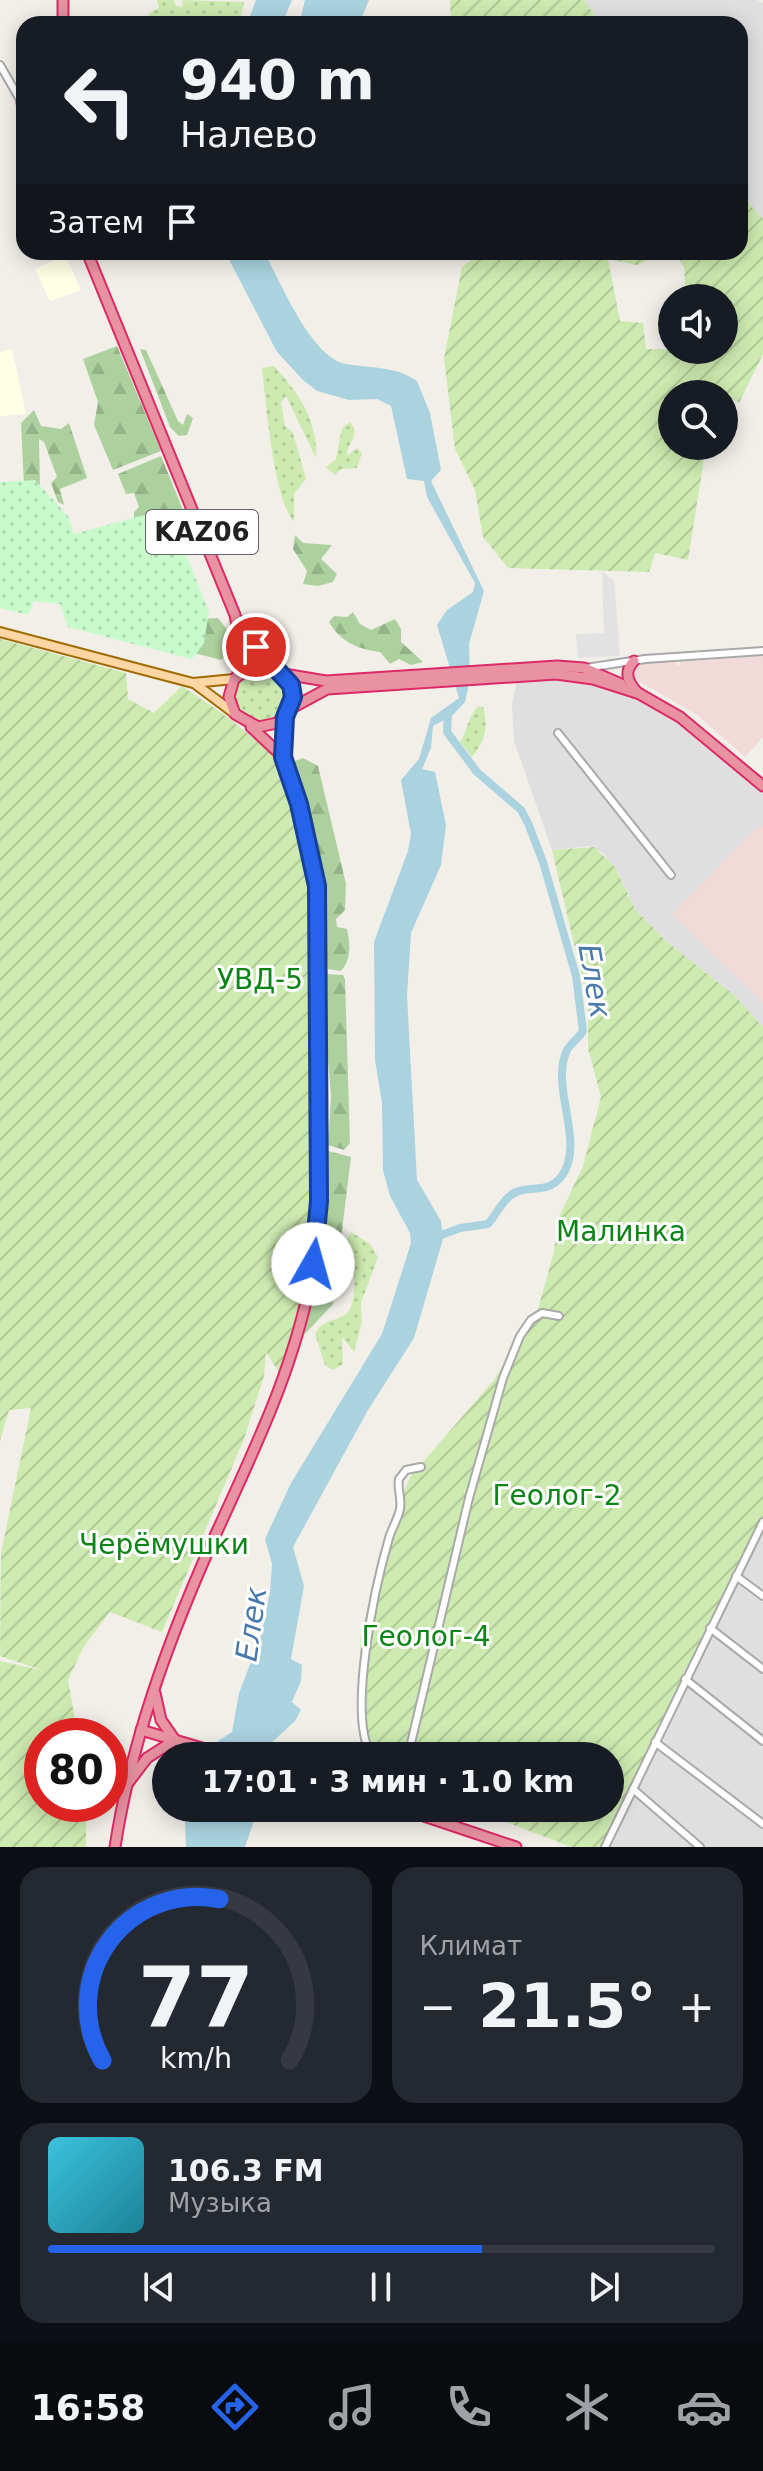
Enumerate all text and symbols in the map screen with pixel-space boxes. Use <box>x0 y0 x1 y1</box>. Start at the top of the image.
text: 940 m <box>180 47 375 112</box>
icon: left <box>48 48 152 152</box>
text: Налево <box>180 114 318 155</box>
icon: arrive <box>160 200 204 244</box>
text: Затем <box>48 205 144 240</box>
map controls <box>658 284 738 460</box>
button: sound <box>658 284 738 364</box>
button: search <box>658 380 738 460</box>
road number: KАZ06 <box>146 510 258 554</box>
pin <box>222 613 290 681</box>
icon: arrive <box>234 625 278 669</box>
water label: Елек <box>571 941 619 1021</box>
park label: УВД-5 <box>217 963 303 996</box>
park label: Малинка <box>556 1215 686 1248</box>
position arrow <box>271 1222 355 1306</box>
park label: Геолог-2 <box>492 1479 622 1512</box>
park label: Черёмушки <box>79 1528 249 1561</box>
water label: Елек <box>228 1585 274 1663</box>
park label: Геолог-4 <box>361 1620 491 1653</box>
speed limit sign: 80 <box>24 1718 128 1822</box>
text: 17:01 · 3 мин · 1.0 km <box>202 1764 574 1799</box>
text: Климат <box>420 1931 522 1961</box>
text: 77 <box>138 1950 254 2047</box>
text: 21.5° <box>478 1971 656 2041</box>
text: − <box>420 1981 456 2032</box>
text: + <box>678 1981 715 2032</box>
text: km/h <box>160 2041 232 2075</box>
text: 106.3 FM <box>168 2153 324 2188</box>
text: Музыка <box>168 2188 272 2218</box>
icon: previous <box>137 2265 181 2309</box>
icon: pause <box>359 2265 403 2309</box>
icon: next <box>582 2265 626 2309</box>
icon: directions <box>207 2379 263 2435</box>
icon: music <box>324 2379 380 2435</box>
icon: phone <box>441 2379 497 2435</box>
icon: climate <box>559 2379 615 2435</box>
icon: car <box>676 2379 732 2435</box>
text: 16:58 <box>31 2387 145 2428</box>

